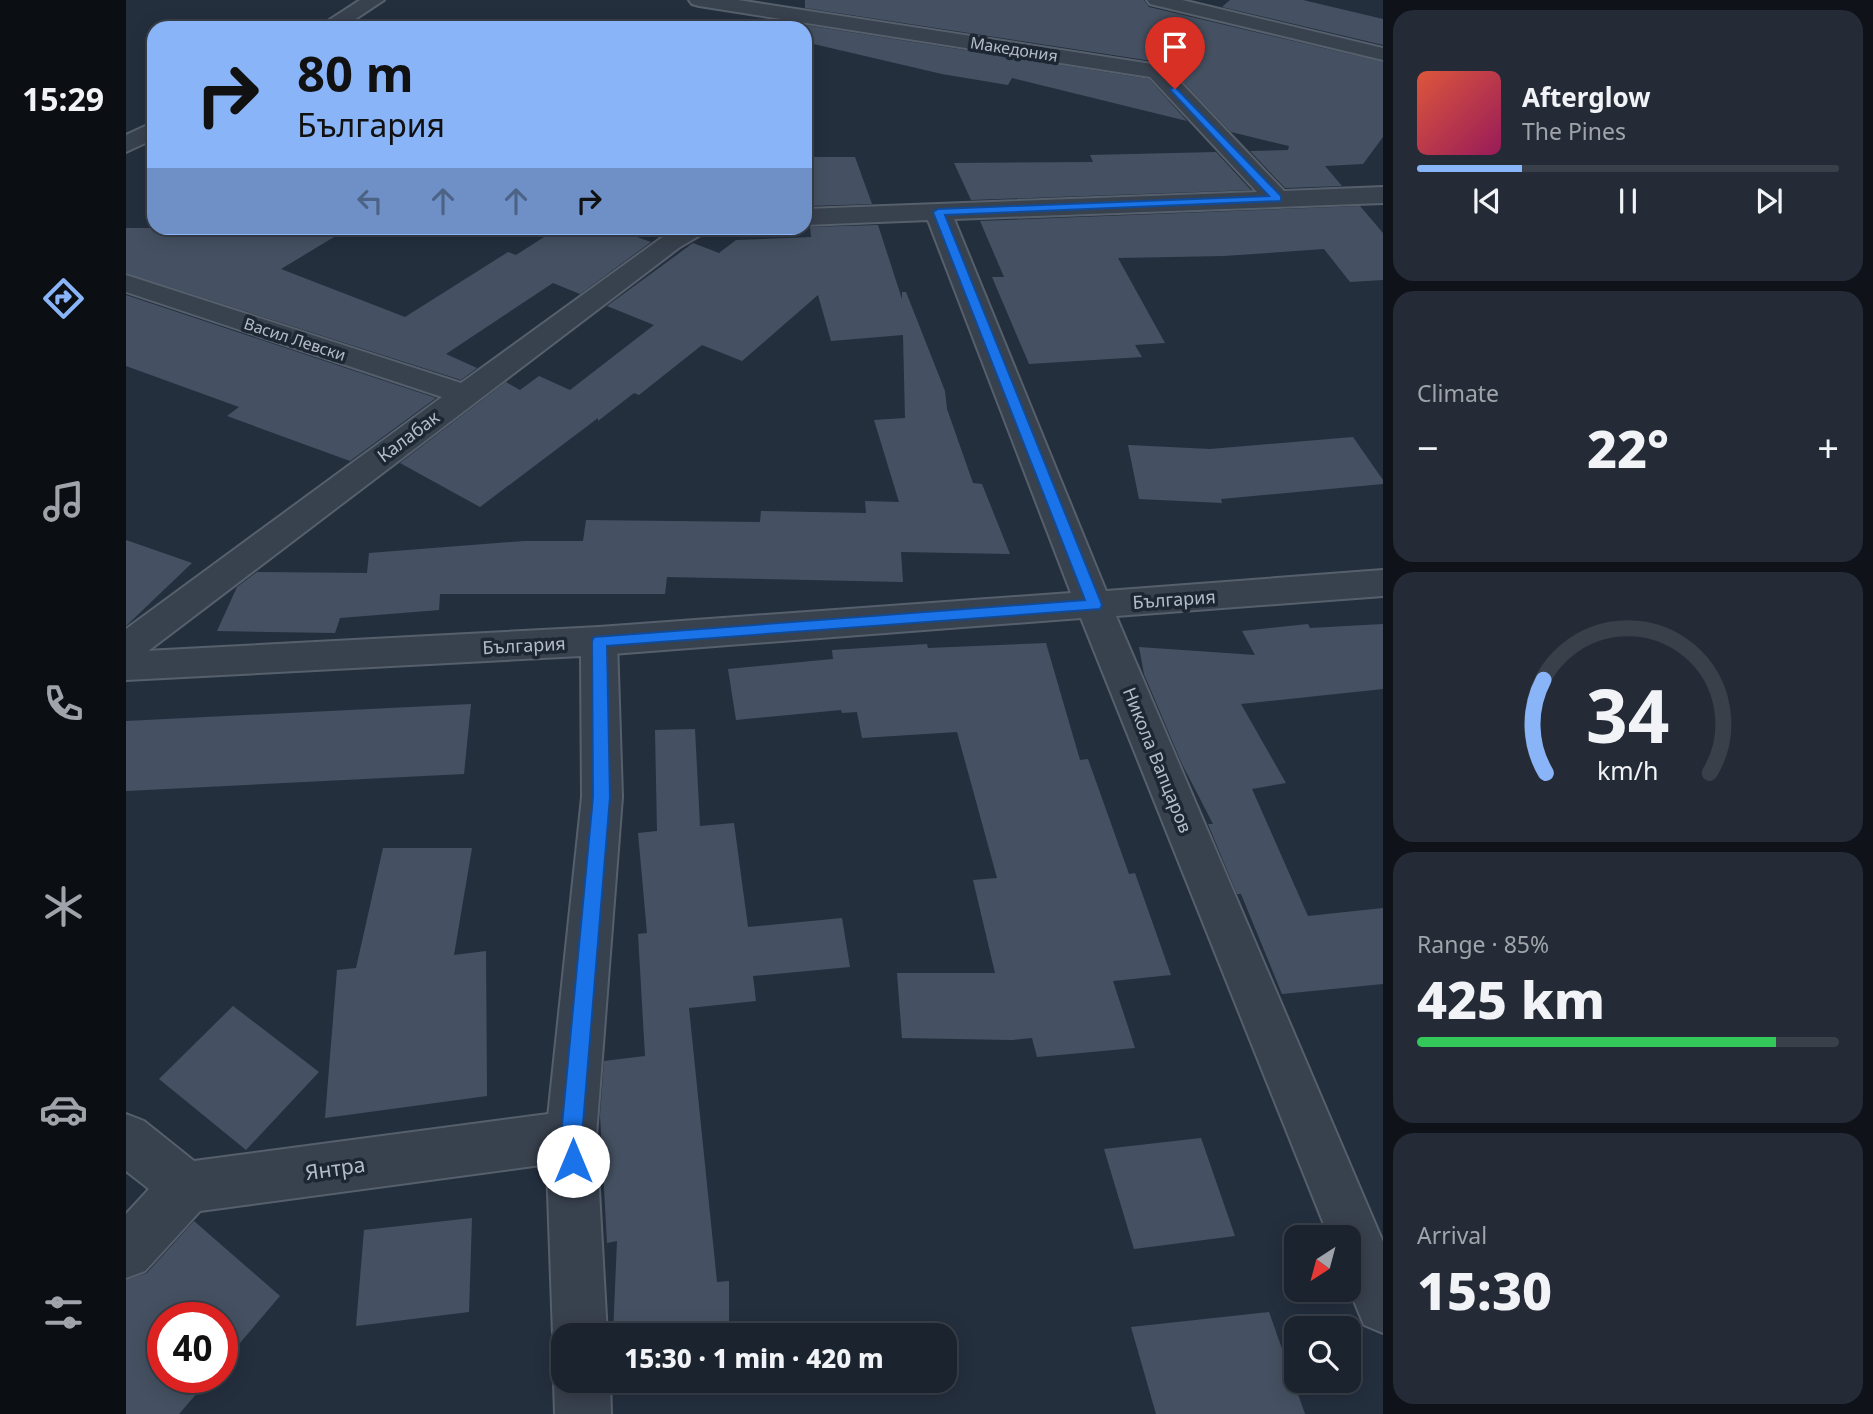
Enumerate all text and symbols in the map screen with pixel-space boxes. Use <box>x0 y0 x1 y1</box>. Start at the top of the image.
pin <box>1145 17 1205 89</box>
icon: arrive <box>1156 28 1194 66</box>
street label: Македония <box>969 31 1059 67</box>
text: 80 m <box>297 40 414 106</box>
icon: right <box>182 49 273 140</box>
text: 15:29 <box>22 77 104 120</box>
text: Afterglow <box>1522 79 1650 115</box>
text: България <box>297 103 445 146</box>
text: The Pines <box>1522 115 1626 147</box>
icon: left <box>351 182 389 220</box>
icon: ahead <box>424 182 462 220</box>
icon: ahead <box>497 182 535 220</box>
icon: right <box>570 182 608 220</box>
icon: previous <box>1468 182 1506 220</box>
icon: pause <box>1609 182 1647 220</box>
icon: next <box>1750 182 1788 220</box>
icon: directions <box>39 274 88 323</box>
street label: Васил Левски <box>241 312 349 366</box>
text: Climate <box>1417 377 1499 409</box>
street label: Калабак <box>372 404 444 467</box>
text: 22° <box>1587 412 1669 483</box>
text: − <box>1417 421 1439 473</box>
text: + <box>1817 421 1839 473</box>
icon: music <box>39 477 88 526</box>
street label: България <box>1132 584 1216 614</box>
street label: България <box>482 631 566 659</box>
text: 34 <box>1586 665 1670 764</box>
icon: phone <box>39 679 88 728</box>
street label: Никола Вапцаров <box>1118 684 1198 836</box>
text: km/h <box>1597 753 1659 787</box>
icon: climate <box>39 882 88 931</box>
text: Range · 85% <box>1417 928 1549 960</box>
text: 425 km <box>1417 963 1605 1034</box>
icon: car <box>39 1085 88 1134</box>
position arrow <box>536 1124 610 1198</box>
street label: Янтра <box>303 1150 367 1186</box>
text: Arrival <box>1417 1219 1487 1251</box>
north arrow <box>1284 1225 1362 1302</box>
map controls <box>1284 1225 1361 1393</box>
text: 15:30 <box>1417 1254 1552 1325</box>
icon: filters <box>39 1288 88 1337</box>
speed limit sign: 40 <box>147 1302 238 1393</box>
button: search <box>1284 1316 1361 1393</box>
text: 15:30 · 1 min · 420 m <box>624 1340 884 1376</box>

